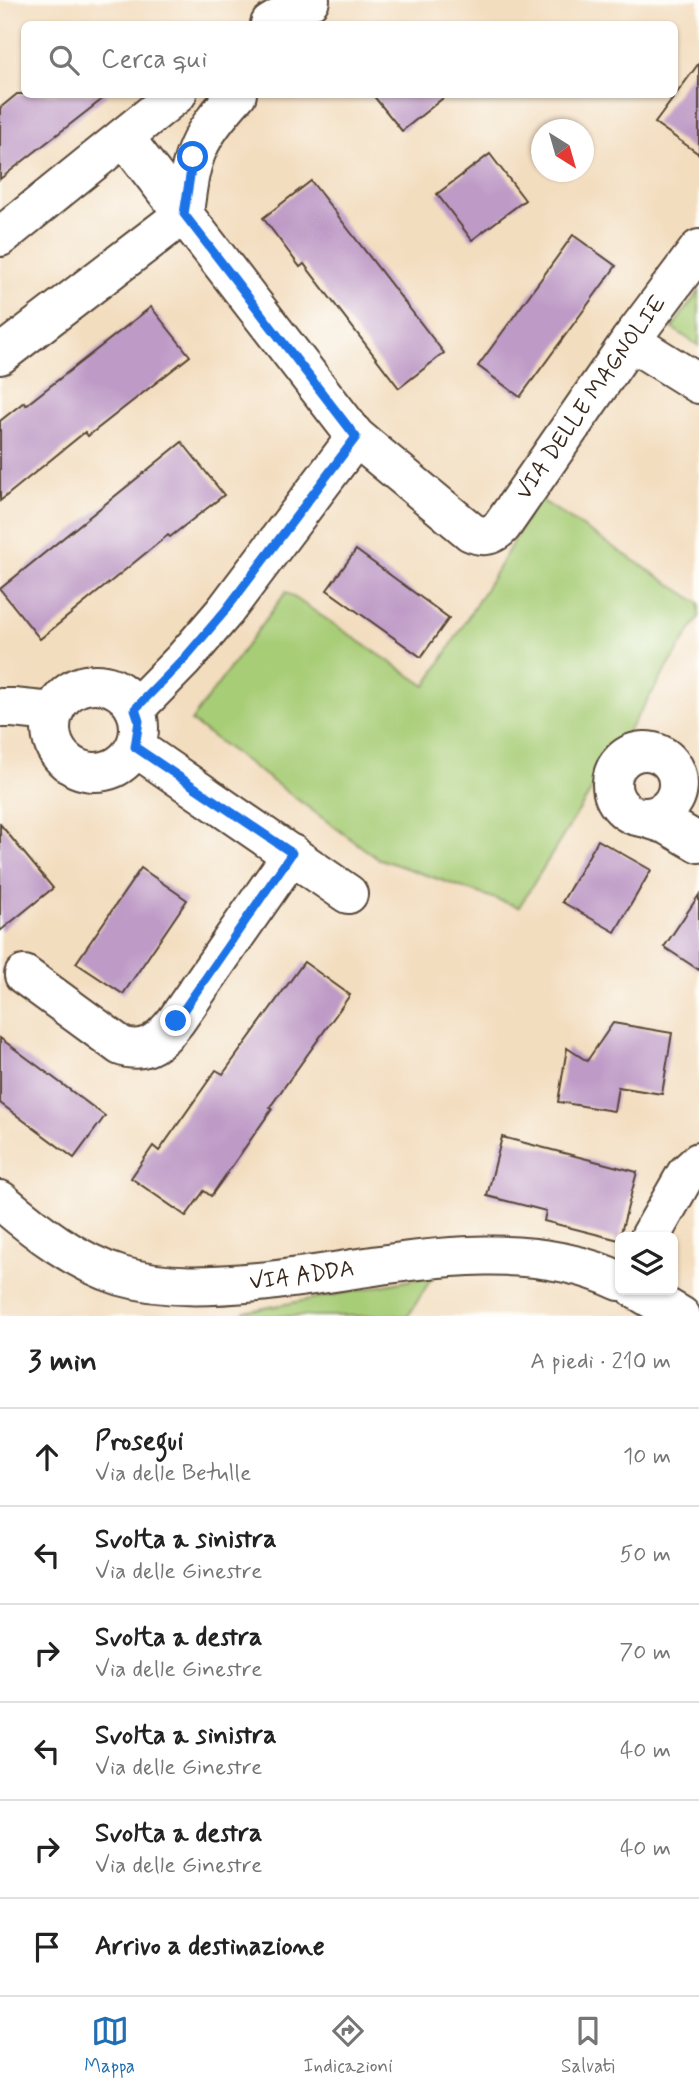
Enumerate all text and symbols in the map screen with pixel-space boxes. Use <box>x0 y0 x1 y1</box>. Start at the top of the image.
search box <box>21 21 678 98</box>
icon: search <box>45 41 83 79</box>
text: Cerca qui <box>101 43 207 77</box>
north arrow <box>531 119 594 182</box>
route start <box>177 141 208 172</box>
street label: VIA DELLE MAGNOLIE <box>509 290 674 506</box>
route end <box>160 1005 191 1036</box>
map controls <box>615 1232 678 1295</box>
button: layers <box>615 1232 678 1295</box>
street label: VIA ADDA <box>248 1254 356 1298</box>
text: 3 min <box>28 1342 97 1381</box>
text: A piedi · 210 m <box>530 1347 671 1377</box>
text: Prosegui <box>95 1425 184 1459</box>
icon: ahead <box>28 1438 66 1476</box>
text: 10 m <box>623 1442 671 1472</box>
text: Via delle Betulle <box>95 1459 251 1489</box>
text: Svolta a sinistra <box>95 1523 277 1557</box>
icon: left <box>28 1536 66 1574</box>
text: 50 m <box>620 1540 671 1570</box>
text: Via delle Ginestre <box>95 1557 262 1587</box>
text: Svolta a destra <box>95 1621 262 1655</box>
icon: right <box>28 1634 66 1672</box>
text: 70 m <box>619 1638 671 1668</box>
text: Via delle Ginestre <box>95 1655 262 1685</box>
text: Svolta a sinistra <box>95 1719 277 1753</box>
icon: left <box>28 1732 66 1770</box>
text: 40 m <box>620 1736 671 1766</box>
text: Via delle Ginestre <box>95 1753 262 1783</box>
text: Svolta a destra <box>95 1817 262 1851</box>
icon: right <box>28 1830 66 1868</box>
text: 40 m <box>620 1834 671 1864</box>
text: Via delle Ginestre <box>95 1851 262 1881</box>
icon: arrive <box>28 1928 66 1966</box>
text: Arrivo a destinazione <box>95 1930 325 1964</box>
tab: Mappa <box>84 2012 135 2079</box>
tab: Indicazioni <box>304 2012 393 2079</box>
tab: Salvati <box>561 2012 615 2079</box>

